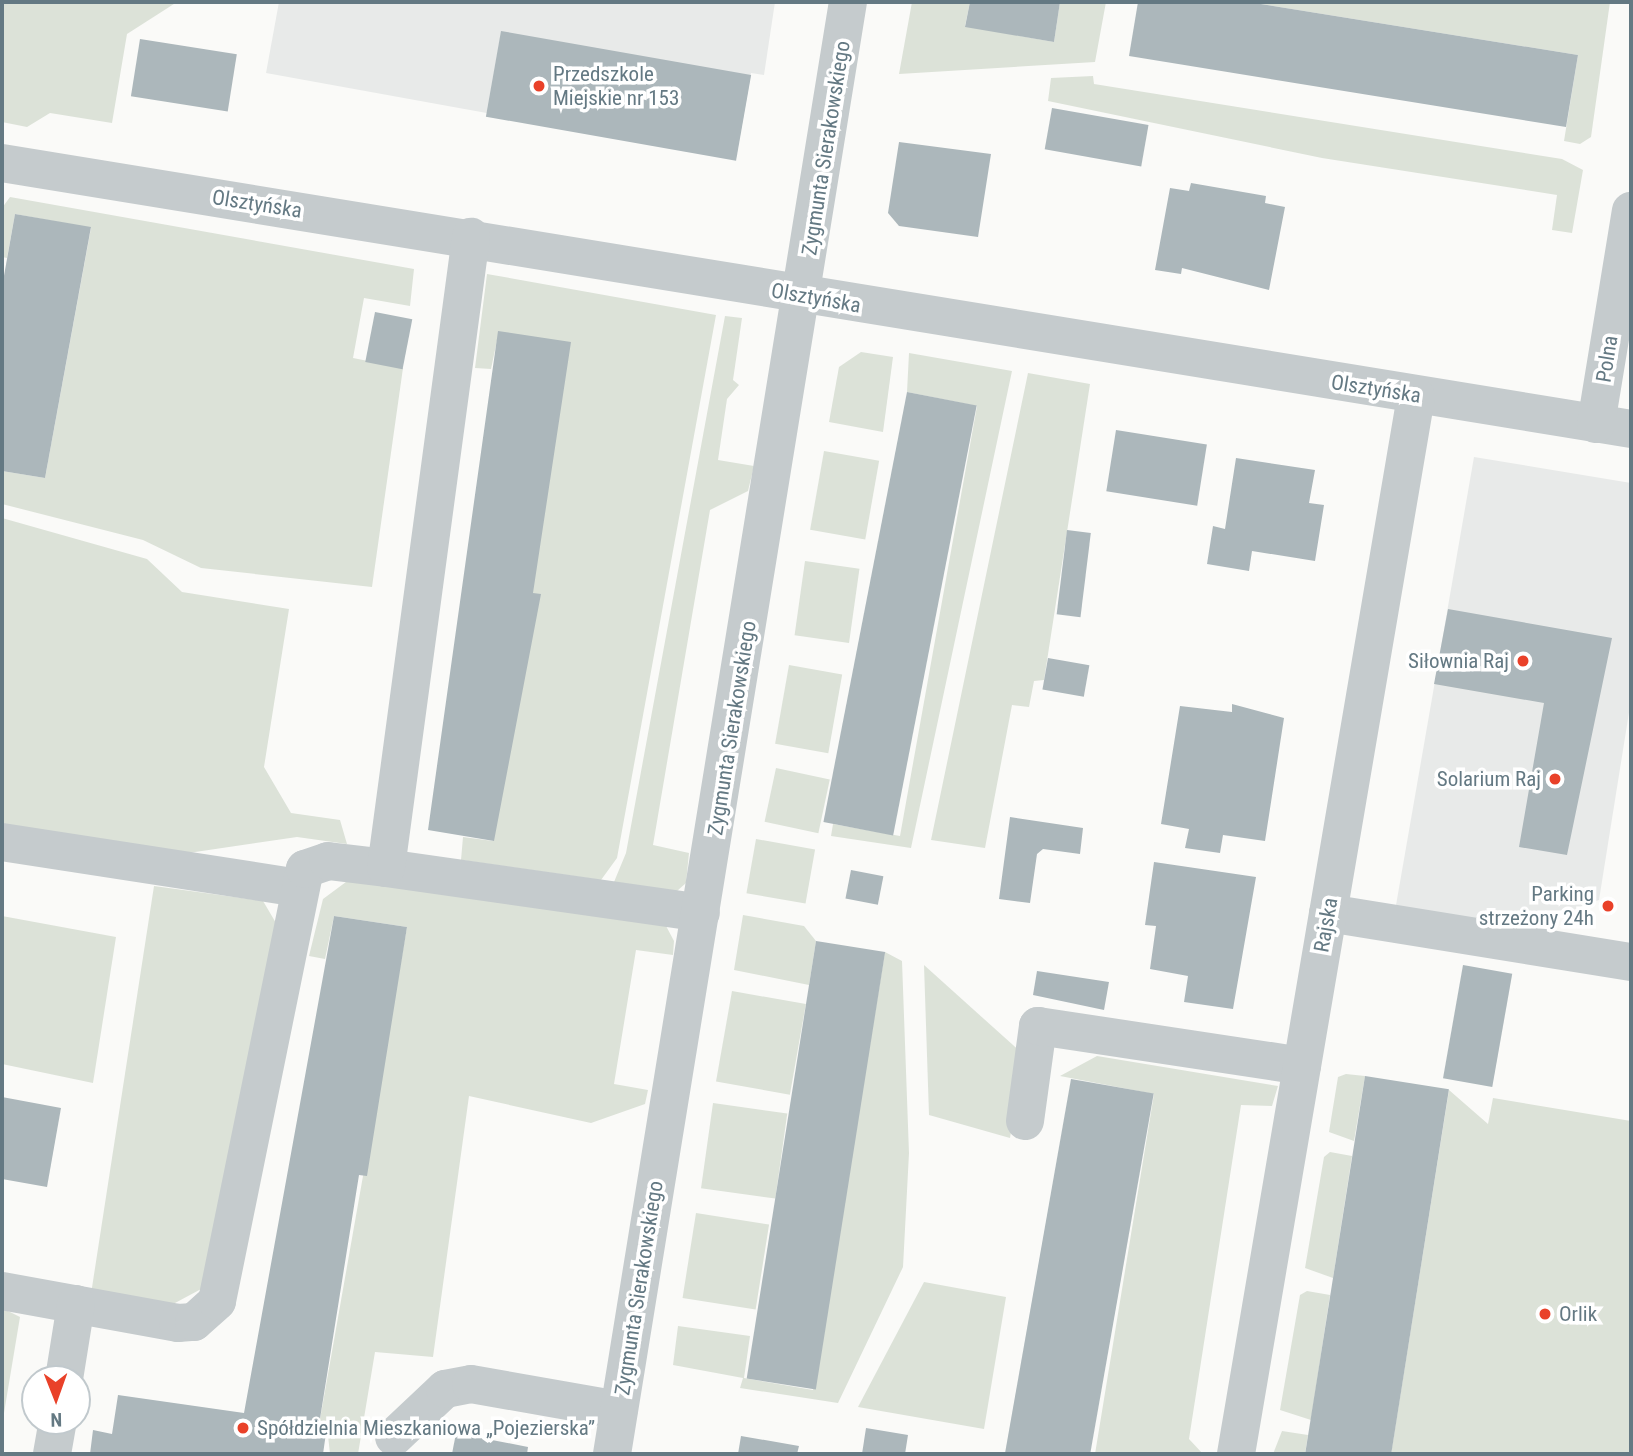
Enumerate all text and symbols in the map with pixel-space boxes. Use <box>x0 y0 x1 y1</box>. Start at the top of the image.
street label: Zygmunta Sierakowskiego <box>797 39 855 257</box>
place label: Przedszkole Miejskie nr 153 <box>553 61 679 111</box>
marker: Przedszkole Miejskie nr 153 <box>531 78 547 94</box>
street label: Olsztyńska <box>210 184 304 224</box>
street label: Olsztyńska <box>769 278 863 318</box>
street label: Polna <box>1591 334 1623 384</box>
street label: Olsztyńska <box>1329 369 1423 409</box>
street label: Zygmunta Sierakowskiego <box>703 619 761 837</box>
place label: Siłownia Raj <box>1408 648 1509 674</box>
marker: Siłownia Raj <box>1515 653 1531 669</box>
place label: Solarium Raj <box>1437 766 1541 792</box>
marker: Solarium Raj <box>1547 771 1563 787</box>
place label: Parking strzeżony 24h <box>1479 881 1594 931</box>
street label: Rajska <box>1309 896 1343 954</box>
marker: Parking strzeżony 24h <box>1600 898 1616 914</box>
street label: Zygmunta Sierakowskiego <box>610 1179 668 1397</box>
place label: Orlik <box>1559 1301 1597 1327</box>
marker: Orlik <box>1537 1306 1553 1322</box>
north arrow <box>21 1365 91 1435</box>
text: N <box>50 1408 62 1431</box>
place label: Spółdzielnia Mieszkaniowa „Pojezierska” <box>257 1415 595 1441</box>
marker: Spółdzielnia Mieszkaniowa „Pojezierska” <box>235 1420 251 1436</box>

